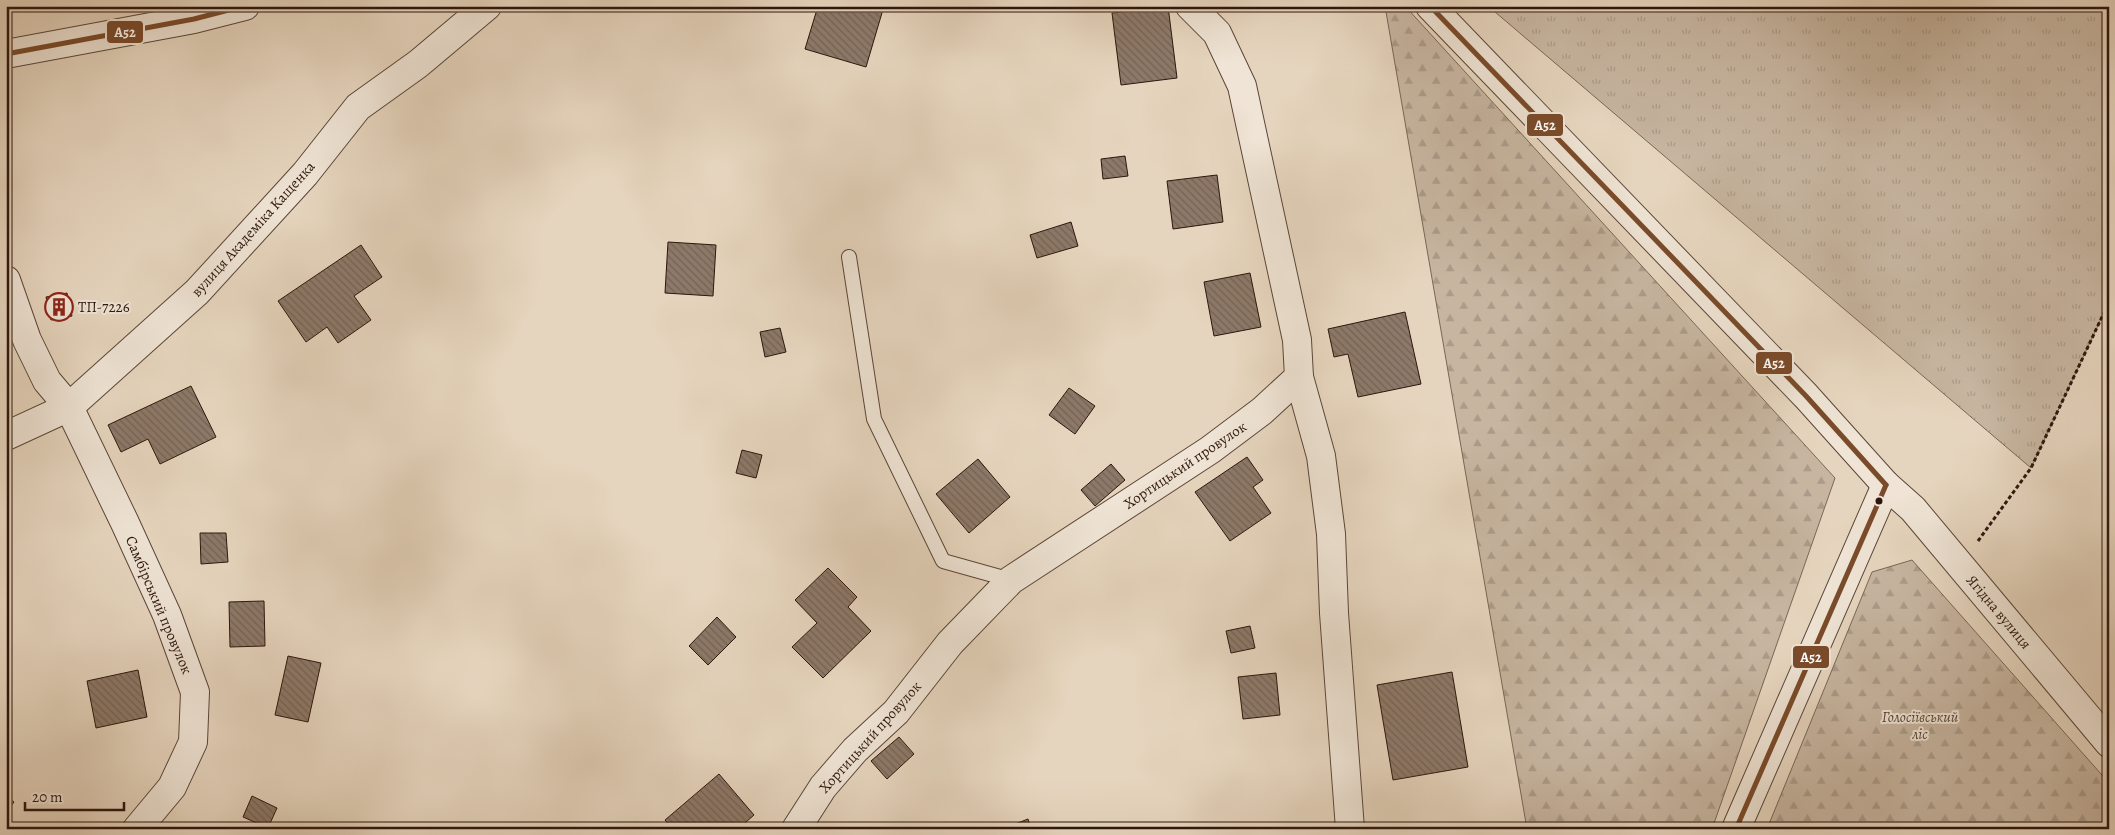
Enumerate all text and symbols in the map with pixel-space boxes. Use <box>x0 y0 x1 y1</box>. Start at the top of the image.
line badge: А52 <box>106 20 144 44</box>
text: А52 <box>113 23 136 42</box>
line badge: А52 <box>1526 113 1564 137</box>
text: А52 <box>1533 116 1556 135</box>
street label: вулиця Академіка Кащенка <box>187 157 319 301</box>
building icon: ТП-7226 <box>44 292 74 322</box>
place label: ТП-7226 <box>78 297 130 317</box>
line badge: А52 <box>1755 351 1793 375</box>
text: А52 <box>1762 354 1785 373</box>
street label: Хортицький провулок <box>1120 416 1251 514</box>
unlabelled marker <box>1874 496 1884 506</box>
street label: Самбірський провулок <box>121 533 197 677</box>
street label: Ягідна вулиця <box>1962 571 2036 653</box>
line badge: А52 <box>1792 645 1830 669</box>
text: А52 <box>1799 648 1822 667</box>
street label: Хортицький провулок <box>814 677 926 797</box>
park label: Голосіївський ліс <box>1882 707 1959 744</box>
scale bar <box>25 780 124 812</box>
text: 20 m <box>32 787 63 807</box>

